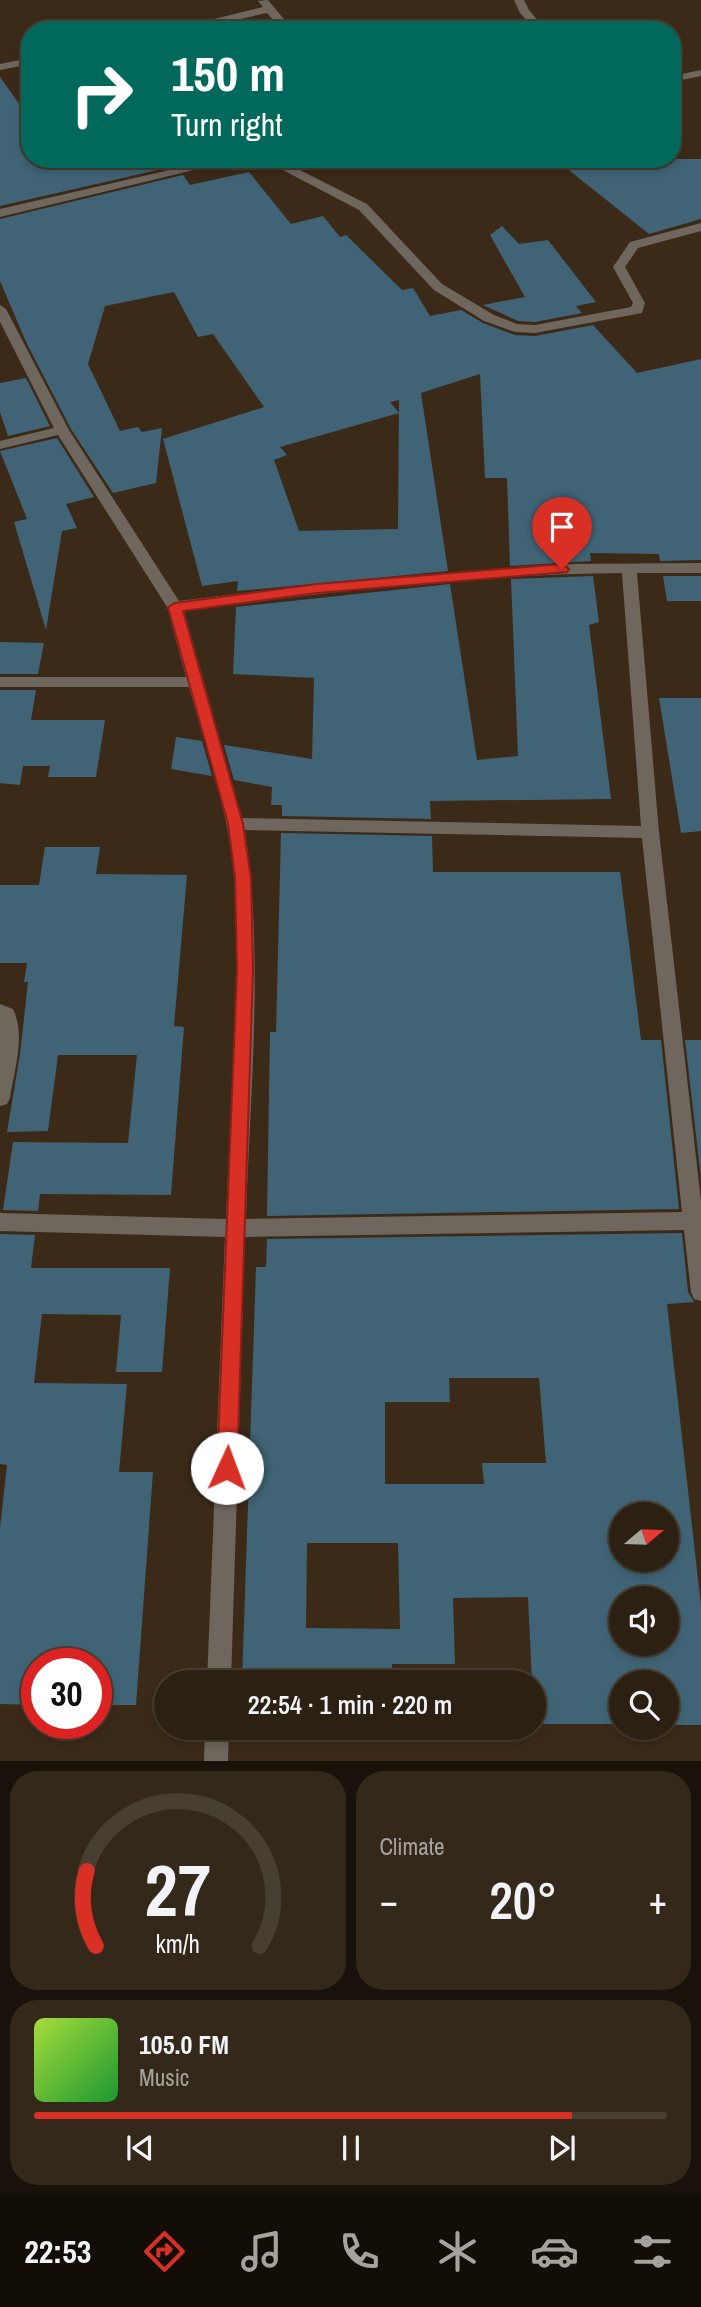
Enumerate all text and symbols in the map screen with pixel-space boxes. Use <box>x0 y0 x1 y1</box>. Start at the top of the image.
text: 150 m <box>171 40 285 106</box>
icon: right <box>56 49 147 140</box>
text: Turn right <box>171 103 283 146</box>
pin <box>532 497 592 569</box>
icon: arrive <box>543 508 581 546</box>
position arrow <box>190 1431 264 1505</box>
north arrow <box>609 1502 679 1572</box>
map controls <box>609 1502 679 1740</box>
button: sound <box>609 1586 679 1656</box>
speed limit sign: 30 <box>21 1648 112 1739</box>
button: search <box>609 1670 679 1740</box>
text: 22:54 · 1 min · 220 m <box>248 1687 452 1722</box>
text: Climate <box>380 1831 444 1862</box>
text: 27 <box>145 1842 211 1940</box>
text: 20° <box>489 1865 557 1935</box>
text: − <box>380 1875 398 1926</box>
text: + <box>649 1875 667 1926</box>
text: km/h <box>156 1927 200 1961</box>
text: 105.0 FM <box>139 2027 229 2062</box>
text: Music <box>139 2062 189 2093</box>
icon: previous <box>121 2129 159 2167</box>
icon: pause <box>332 2129 370 2167</box>
icon: next <box>543 2129 581 2167</box>
icon: directions <box>140 2227 189 2276</box>
icon: music <box>237 2227 286 2276</box>
icon: phone <box>335 2227 384 2276</box>
icon: climate <box>433 2227 482 2276</box>
icon: car <box>530 2227 579 2276</box>
icon: filters <box>628 2227 677 2276</box>
text: 22:53 <box>24 2230 91 2273</box>

